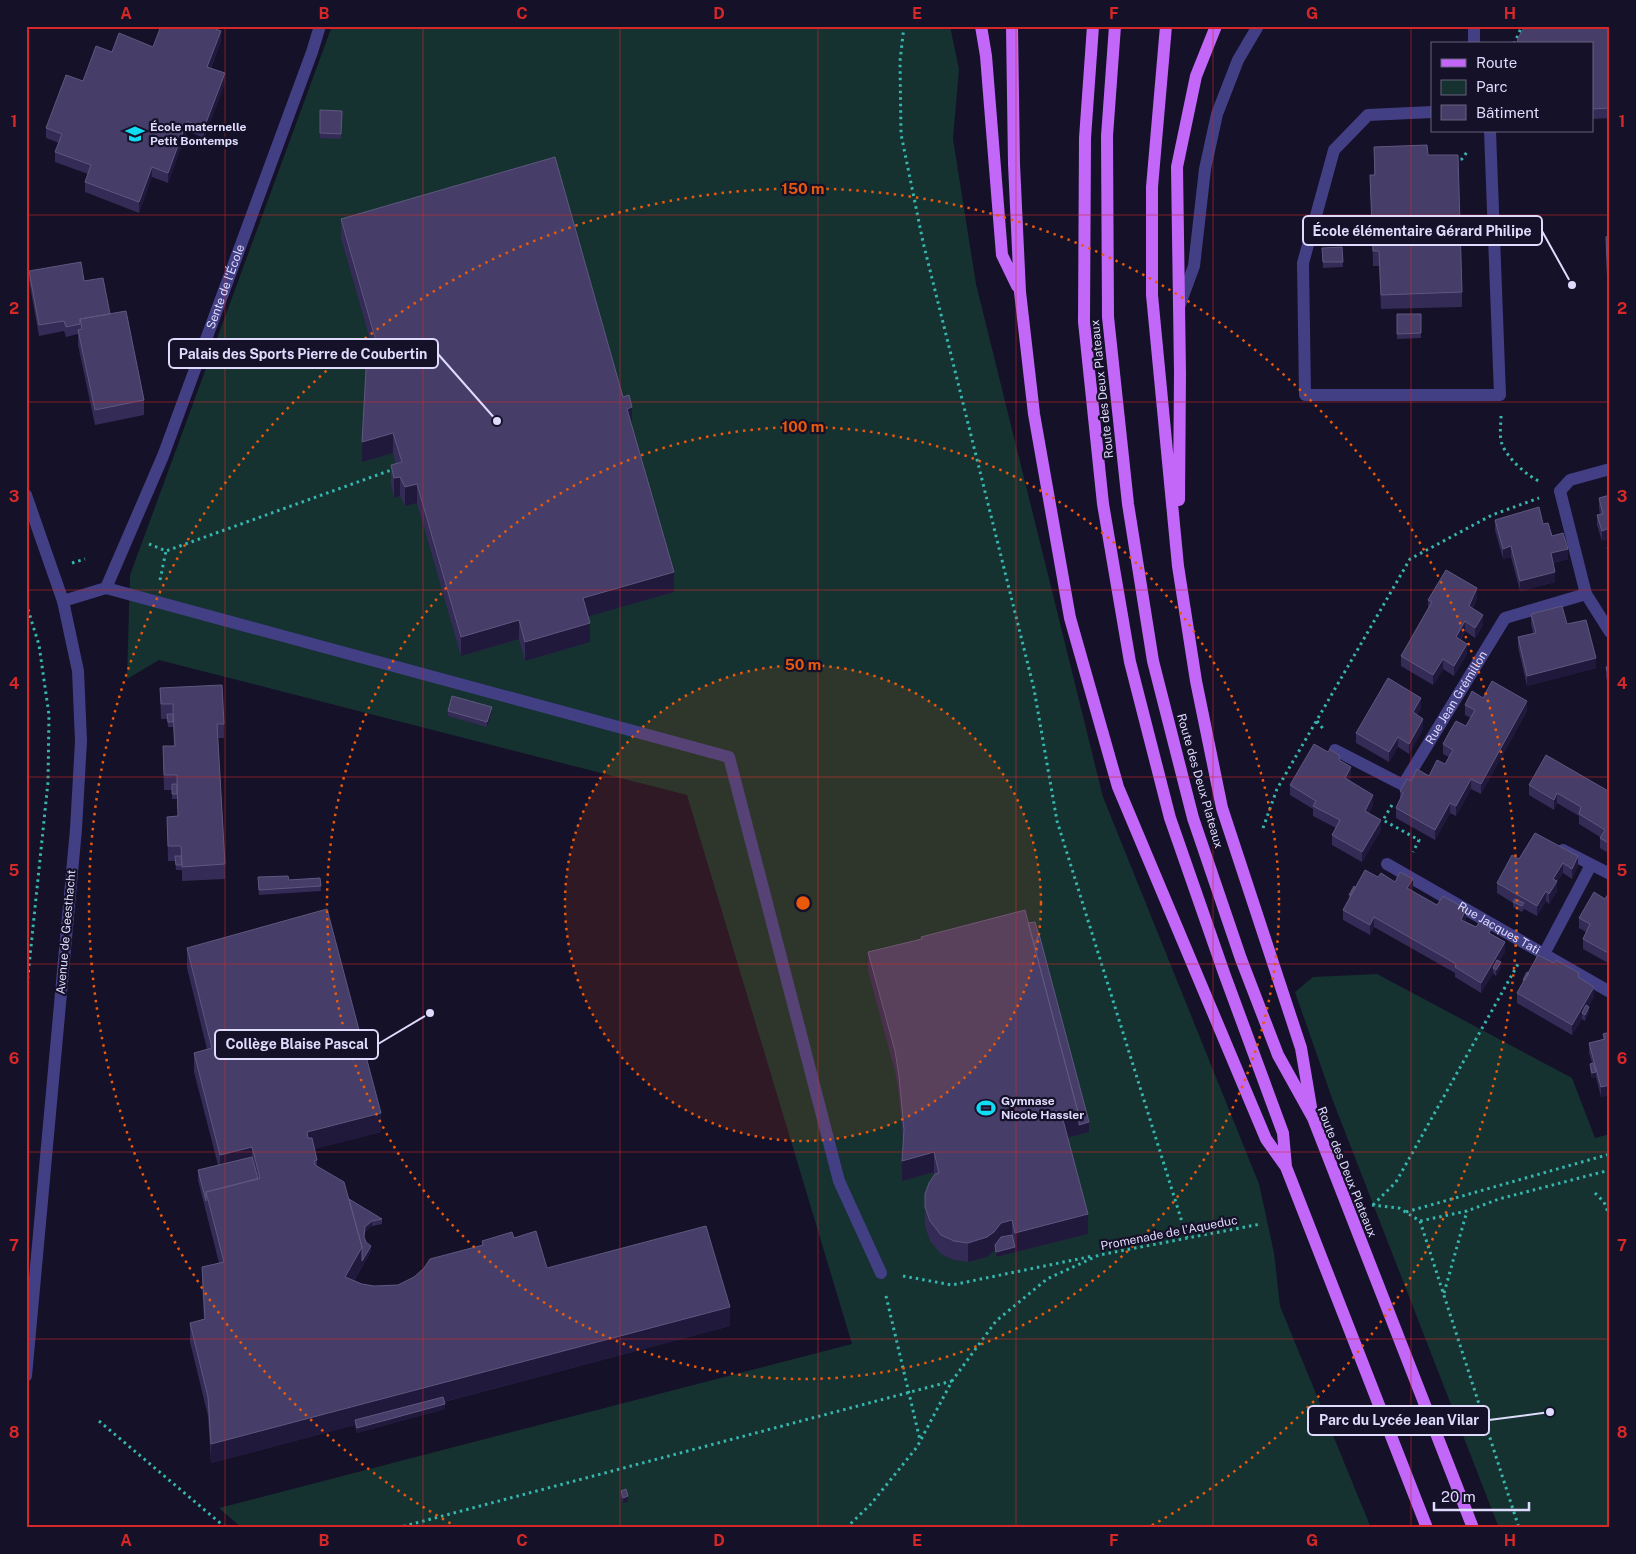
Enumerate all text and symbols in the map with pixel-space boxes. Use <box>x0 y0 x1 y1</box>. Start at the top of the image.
text: A <box>120 4 132 23</box>
text: B <box>319 4 330 23</box>
text: C <box>516 4 528 23</box>
text: D <box>713 4 725 23</box>
text: E <box>912 4 922 23</box>
text: F <box>1109 4 1119 23</box>
text: G <box>1306 4 1318 23</box>
text: H <box>1504 4 1516 23</box>
legend <box>1431 42 1594 132</box>
text: Route <box>1476 54 1517 71</box>
text: Parc <box>1476 78 1508 95</box>
text: Bâtiment <box>1476 104 1539 121</box>
text: 1 <box>11 112 17 131</box>
text: 1 <box>1619 112 1625 131</box>
place label: École maternelle Petit Bontemps <box>150 120 247 148</box>
school or university icon: École maternelle Petit Bontemps <box>124 123 146 145</box>
text: 150 m <box>781 180 825 197</box>
callout: École élémentaire Gérard Philipe <box>1303 216 1542 245</box>
text: École élémentaire Gérard Philipe <box>1312 222 1532 239</box>
street label: Sente de l'École <box>203 242 247 331</box>
text: 2 <box>9 299 19 318</box>
text: 2 <box>1617 299 1627 318</box>
street label: Route des Deux Plateaux <box>1088 319 1116 459</box>
callout: Palais des Sports Pierre de Coubertin <box>169 339 438 368</box>
text: Palais des Sports Pierre de Coubertin <box>179 346 427 362</box>
text: 100 m <box>782 418 824 435</box>
text: 3 <box>9 487 19 506</box>
text: 3 <box>1617 487 1627 506</box>
street label: Rue Jean Grémillon <box>1423 648 1490 747</box>
text: 50 m <box>785 656 821 673</box>
text: 4 <box>9 674 20 693</box>
text: 4 <box>1617 674 1628 693</box>
street label: Route des Deux Plateaux <box>1174 712 1226 850</box>
text: 5 <box>9 861 20 880</box>
text: 5 <box>1617 861 1628 880</box>
street label: Avenue de Geesthacht <box>54 869 78 995</box>
centre of rings <box>794 894 812 912</box>
street label: Rue Jacques Tati <box>1455 899 1543 957</box>
callout: Collège Blaise Pascal <box>215 1030 378 1059</box>
text: Collège Blaise Pascal <box>225 1036 369 1052</box>
text: 6 <box>9 1049 19 1068</box>
text: 6 <box>1617 1049 1627 1068</box>
place label: Gymnase Nicole Hassler <box>1001 1094 1084 1122</box>
sports icon: Gymnase Nicole Hassler <box>975 1097 997 1119</box>
street label: Route des Deux Plateaux <box>1314 1105 1380 1239</box>
street label: Promenade de l'Aqueduc <box>1099 1213 1239 1253</box>
text: 7 <box>9 1236 19 1255</box>
text: 7 <box>1617 1236 1627 1255</box>
callout: Parc du Lycée Jean Vilar <box>1308 1406 1489 1435</box>
text: Parc du Lycée Jean Vilar <box>1319 1412 1479 1428</box>
text: 8 <box>9 1423 20 1442</box>
text: 8 <box>1617 1423 1628 1442</box>
scale bar <box>1434 1479 1528 1511</box>
text: 20 m <box>1441 1488 1476 1505</box>
text: A <box>120 1531 132 1550</box>
text: B <box>319 1531 330 1550</box>
text: C <box>516 1531 528 1550</box>
text: D <box>713 1531 725 1550</box>
text: E <box>912 1531 922 1550</box>
text: F <box>1109 1531 1119 1550</box>
text: G <box>1306 1531 1318 1550</box>
text: H <box>1504 1531 1516 1550</box>

